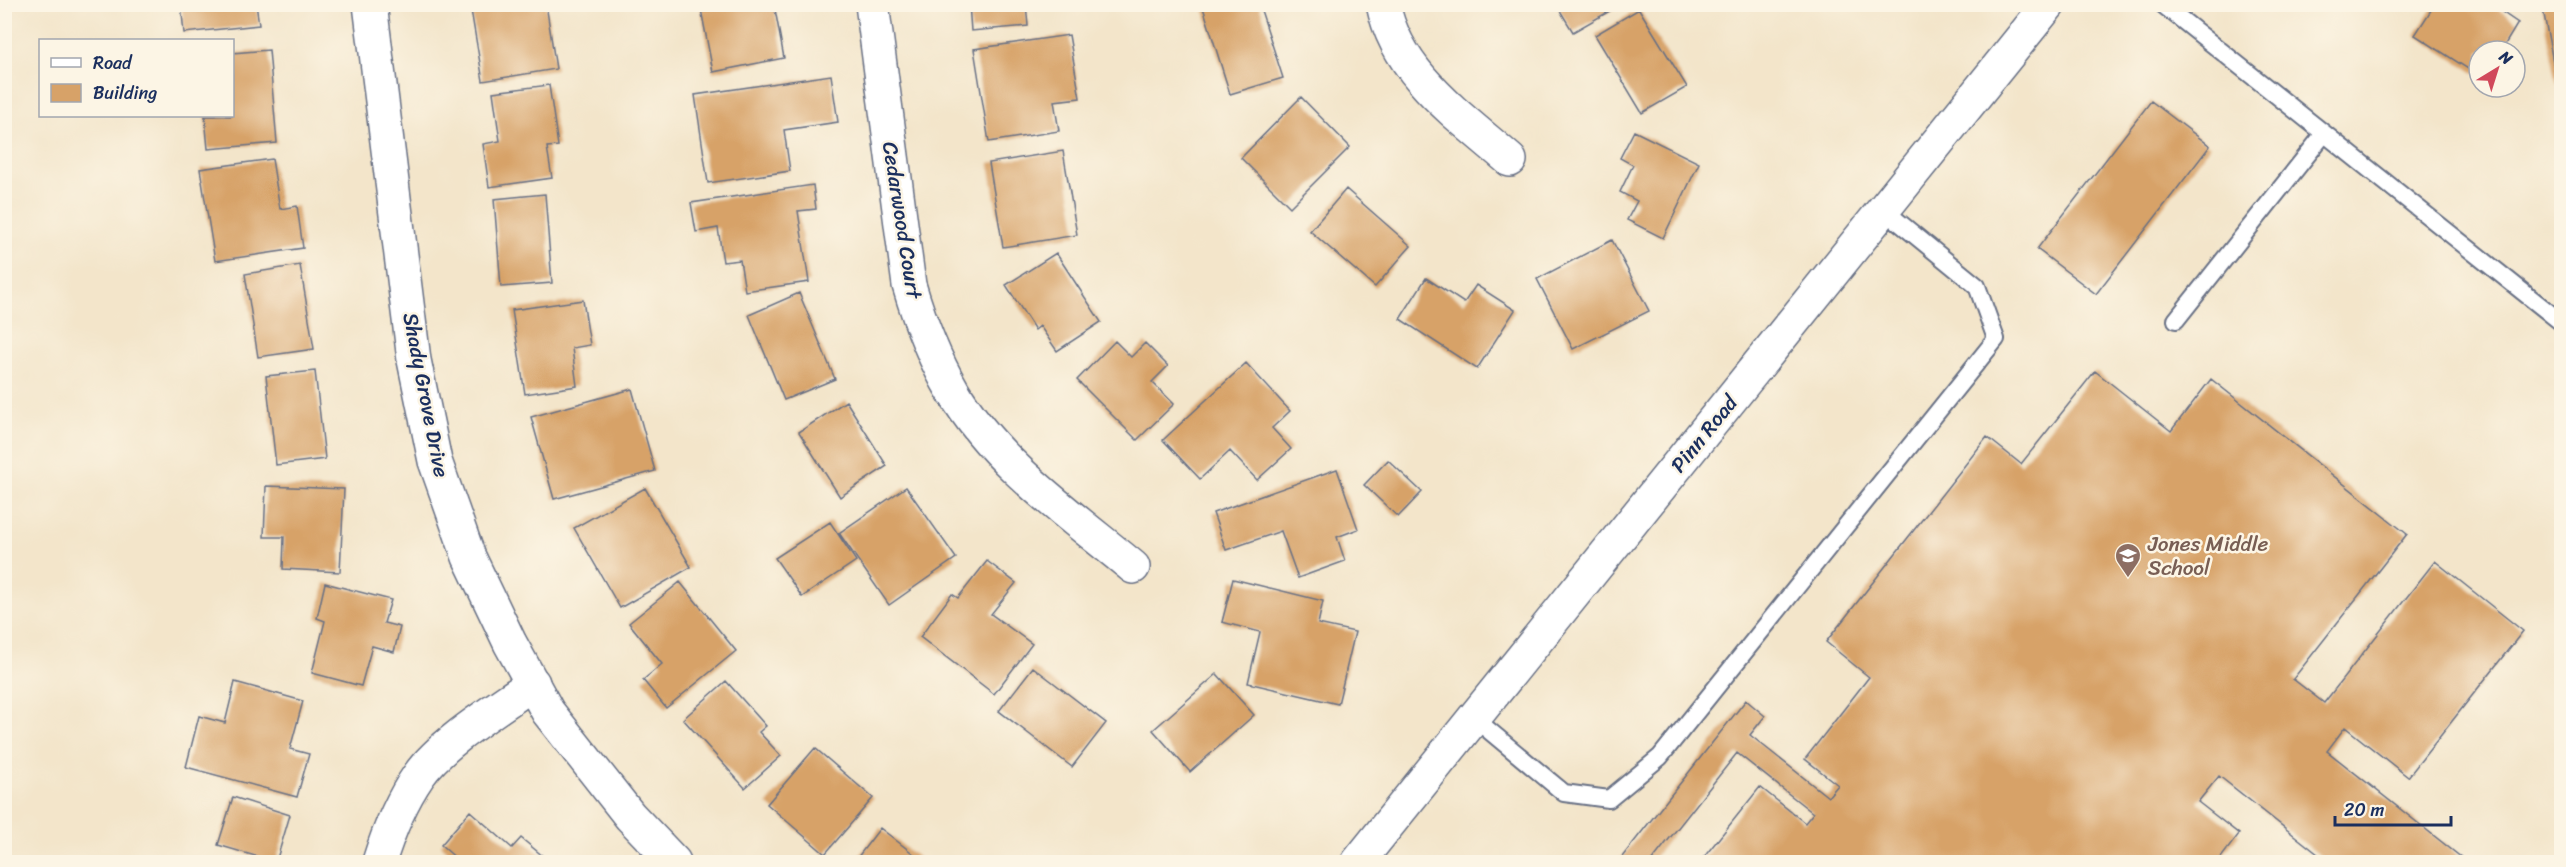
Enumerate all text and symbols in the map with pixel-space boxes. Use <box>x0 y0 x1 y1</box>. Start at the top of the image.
legend <box>39 39 234 117</box>
north arrow <box>2467 39 2527 99</box>
text: N <box>2492 42 2520 73</box>
text: Road <box>93 47 133 79</box>
text: Building <box>93 77 157 109</box>
street label: Cedarwood Court <box>871 139 933 303</box>
street label: Shady Grove Drive <box>391 309 461 481</box>
street label: Pinn Road <box>1660 385 1749 482</box>
place label: Jones Middle School <box>2147 525 2269 587</box>
school or university icon: Jones Middle School <box>2113 541 2143 579</box>
scale bar <box>2335 789 2450 827</box>
text: 20 m <box>2344 794 2384 826</box>

